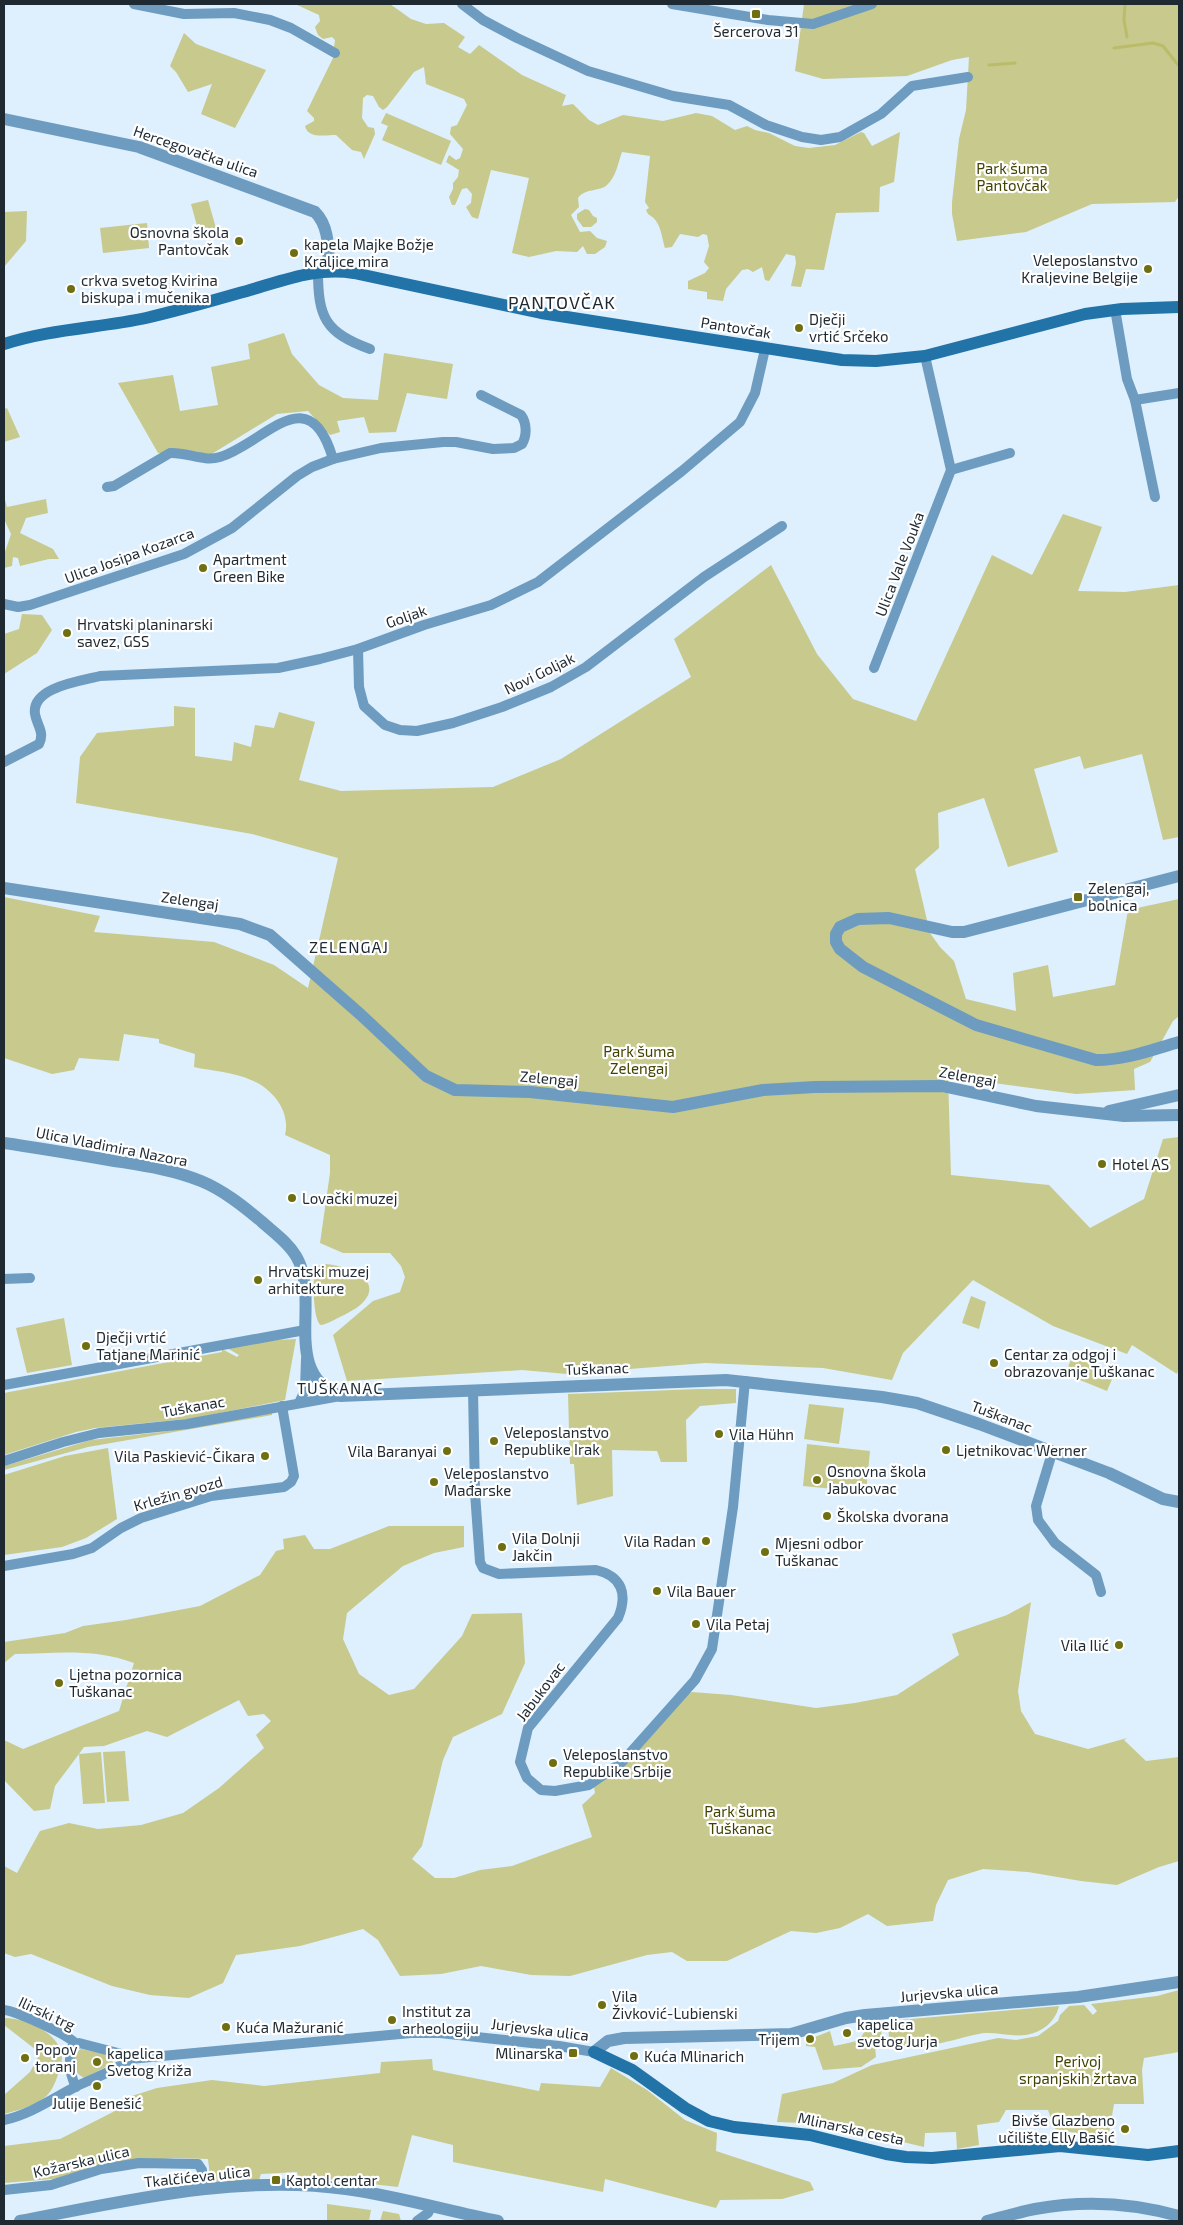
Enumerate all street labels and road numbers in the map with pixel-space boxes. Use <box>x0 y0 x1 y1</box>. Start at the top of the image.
street label: Hercegovačka ulica <box>131 121 261 181</box>
street label: Pantovčak <box>700 313 773 341</box>
street label: Ulica Vale Vouka <box>871 509 927 619</box>
street label: Ulica Josipa Kozarca <box>62 523 196 587</box>
street label: Goljak <box>383 601 429 632</box>
street label: Novi Goljak <box>501 648 578 699</box>
street label: Zelengaj <box>160 887 220 914</box>
street label: Zelengaj <box>938 1062 998 1091</box>
street label: Zelengaj <box>519 1067 579 1090</box>
street label: Ulica Vladimira Nazora <box>34 1122 190 1170</box>
street label: Tuškanac <box>565 1358 629 1378</box>
street label: Tuškanac <box>160 1392 226 1420</box>
street label: Tuškanac <box>969 1396 1035 1436</box>
street label: Krležin gvozd <box>131 1472 225 1514</box>
street label: Jabukovac <box>512 1658 568 1724</box>
street label: Jurjevska ulica <box>899 1979 999 2006</box>
street label: Ilirski trg <box>16 1992 79 2034</box>
street label: Jurjevska ulica <box>490 2014 590 2045</box>
street label: Mlinarska cesta <box>796 2108 906 2148</box>
street label: Kožarska ulica <box>31 2141 131 2181</box>
street label: Tkalčićeva ulica <box>143 2161 251 2191</box>

